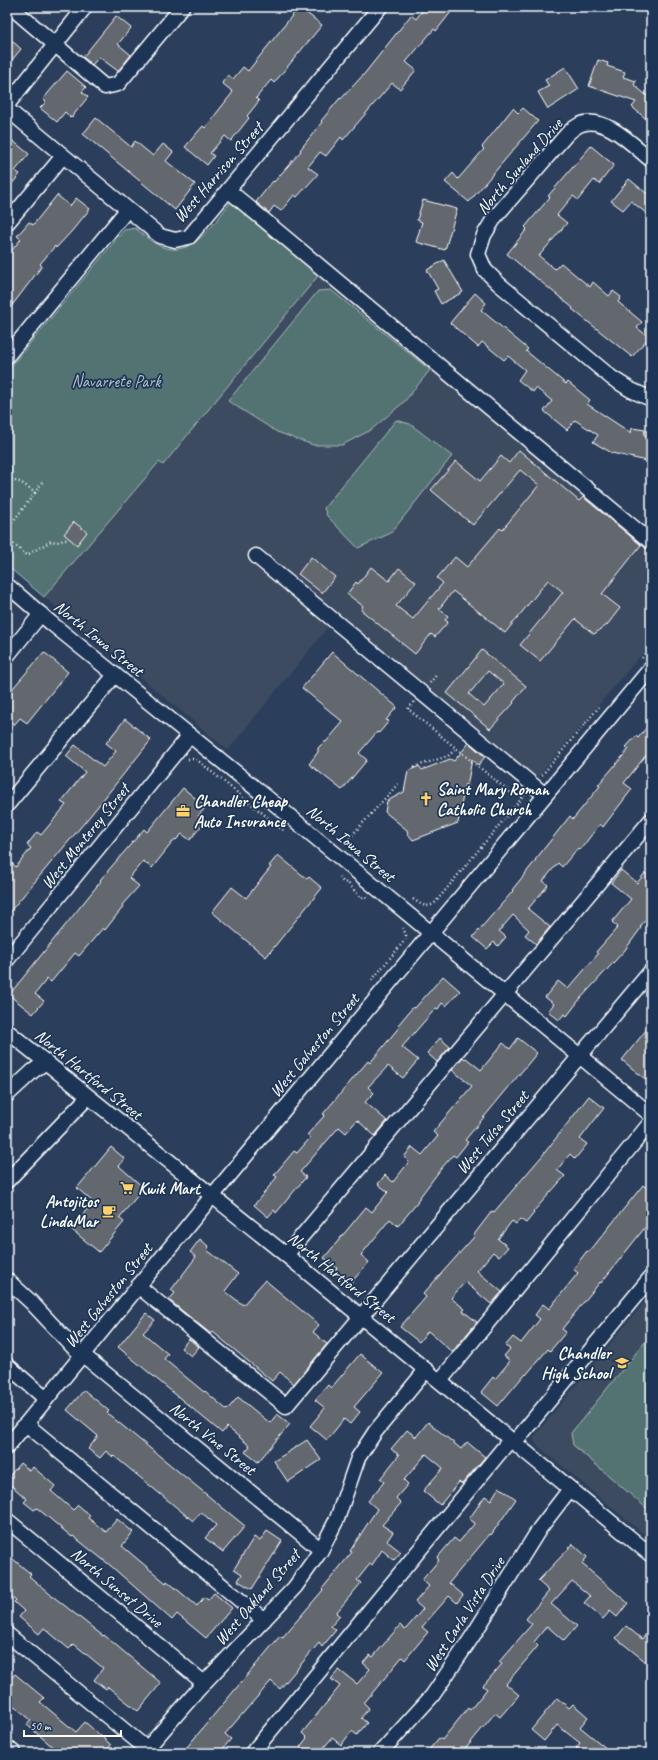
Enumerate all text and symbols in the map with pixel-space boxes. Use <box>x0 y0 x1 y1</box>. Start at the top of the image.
street label: North Sunland Drive <box>472 113 568 219</box>
street label: West Harrison Street <box>169 116 269 227</box>
park label: Navarrete Park <box>72 371 162 392</box>
street label: North Iowa Street <box>50 596 150 682</box>
street label: West Monterey Street <box>37 778 136 893</box>
place label: Saint Mary Roman Catholic Church <box>437 779 550 820</box>
place label: Chandler Cheap Auto Insurance <box>194 791 289 832</box>
church icon: Saint Mary Roman Catholic Church <box>418 791 434 807</box>
street label: North Iowa Street <box>302 800 401 888</box>
office icon: Chandler Cheap Auto Insurance <box>175 803 191 819</box>
street label: West Galveston Street <box>265 987 365 1101</box>
street label: North Hartford Street <box>31 1025 149 1126</box>
street label: West Tulsa Street <box>452 1085 535 1178</box>
place label: Kwik Mart <box>138 1178 202 1199</box>
supermarket icon: Kwik Mart <box>119 1180 135 1196</box>
place label: Antojitos LindaMar <box>40 1191 100 1232</box>
cafe icon: Antojitos LindaMar <box>101 1203 117 1219</box>
street label: North Hartford Street <box>284 1228 402 1329</box>
street label: West Galveston Street <box>60 1237 159 1352</box>
place label: Chandler High School <box>541 1343 614 1384</box>
school or university icon: Chandler High School <box>614 1355 630 1371</box>
street label: North Vine Street <box>165 1397 262 1481</box>
street label: North Sunset Drive <box>66 1543 168 1633</box>
street label: West Oakland Street <box>210 1543 306 1650</box>
street label: West Carla Vista Drive <box>419 1552 510 1676</box>
scale bar <box>24 1712 121 1738</box>
text: 50 m <box>30 1718 52 1734</box>

